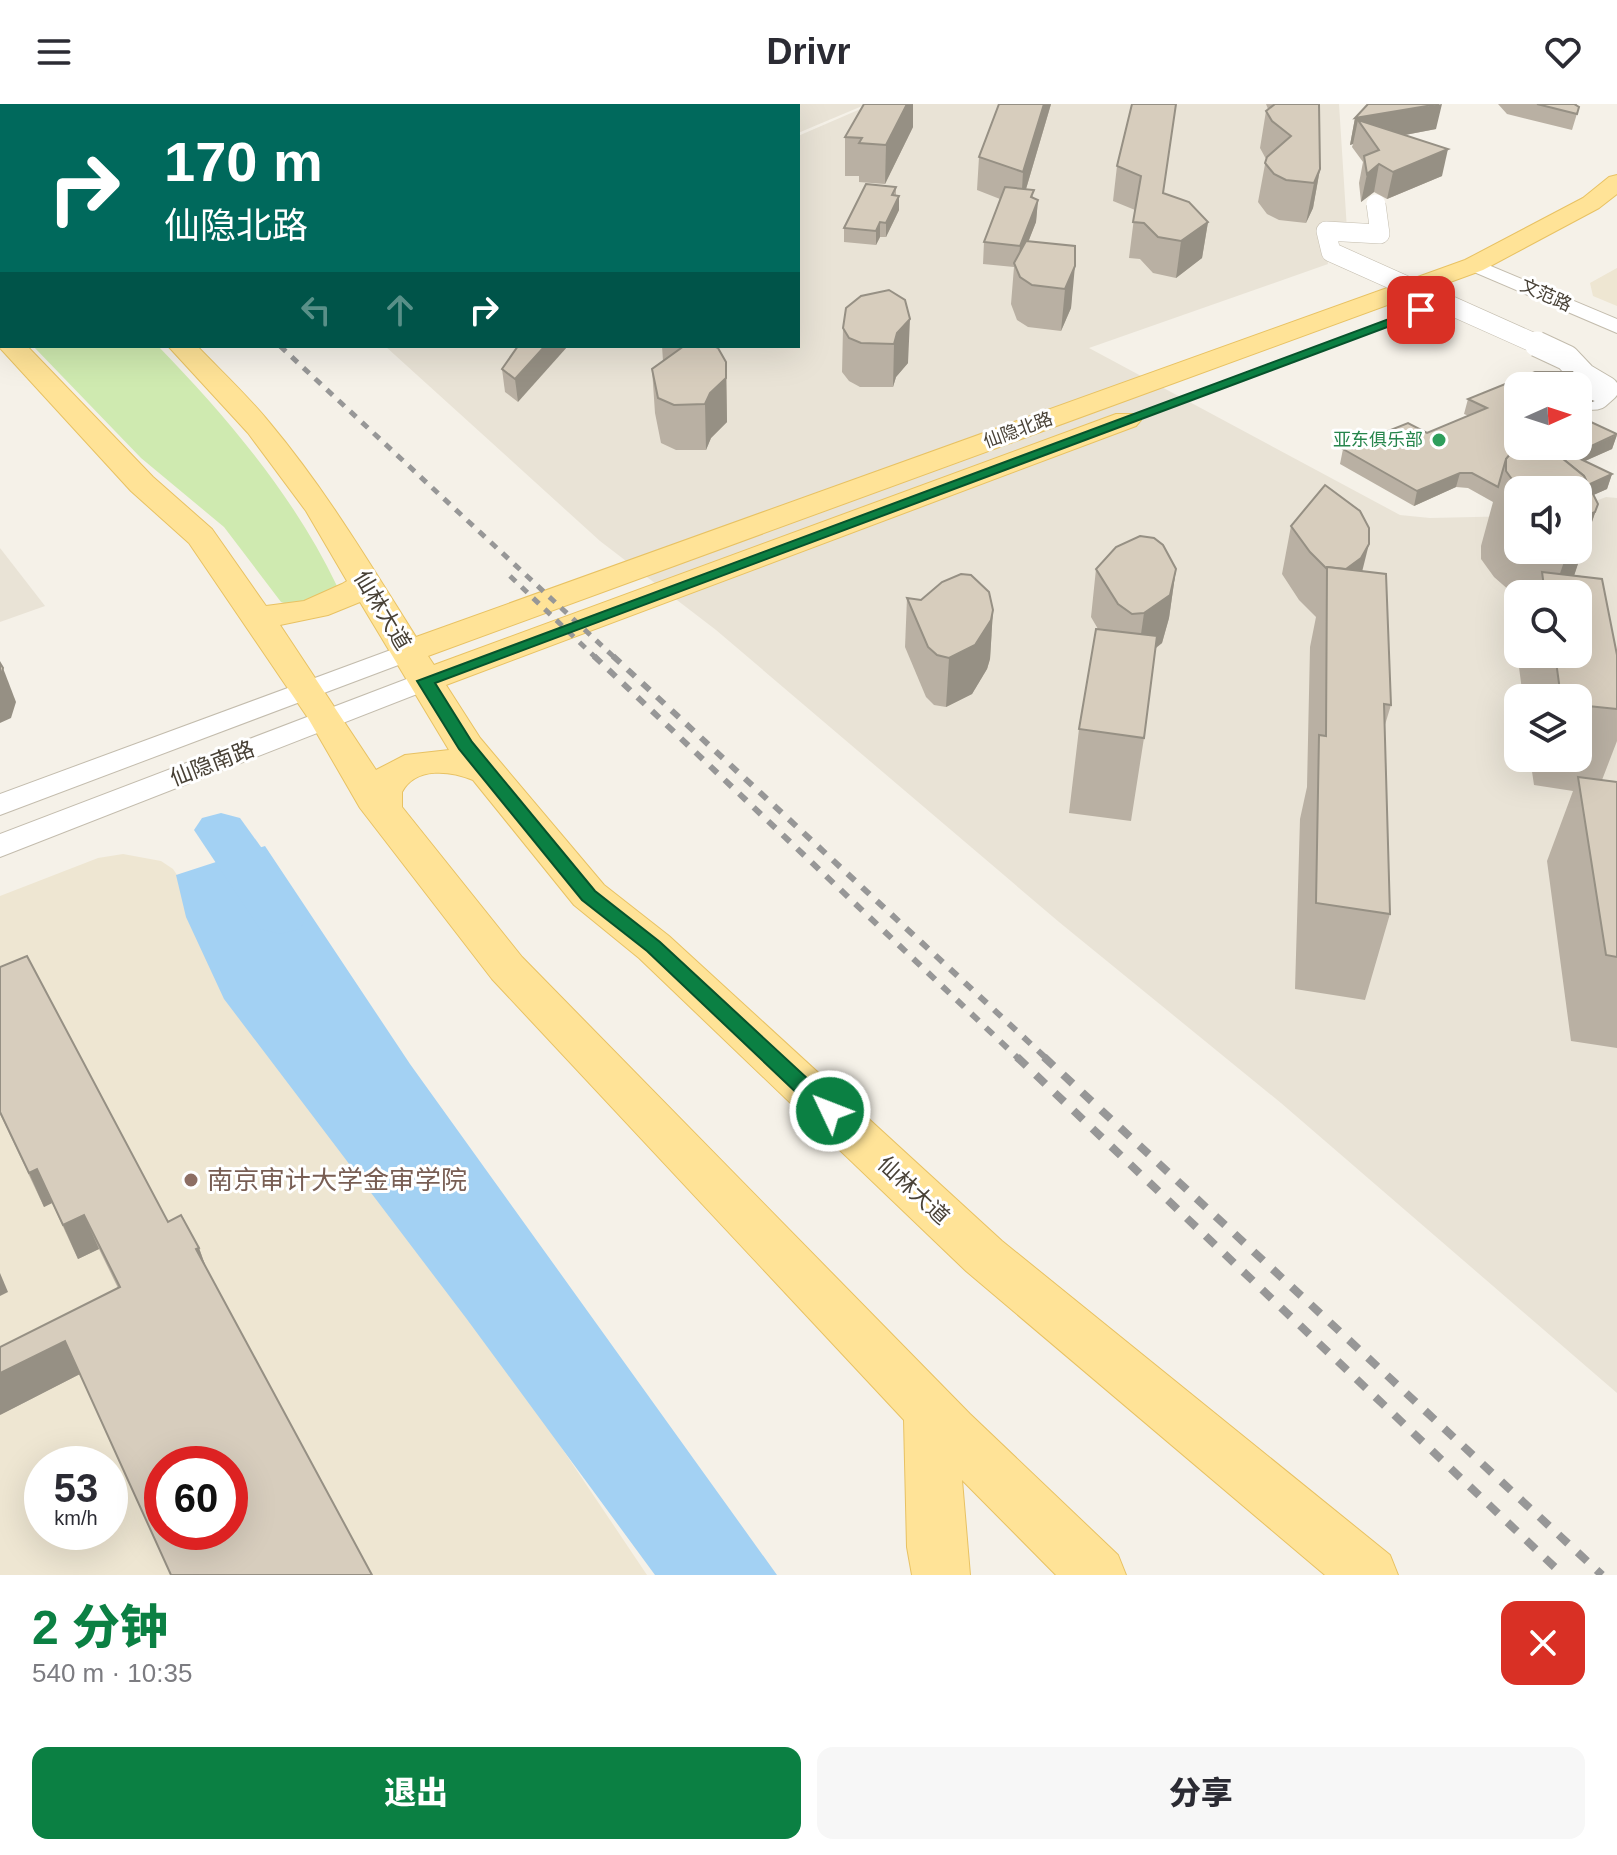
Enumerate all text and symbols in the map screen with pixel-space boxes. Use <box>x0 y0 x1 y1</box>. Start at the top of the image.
icon: menu <box>32 30 76 74</box>
icon: heart <box>1541 30 1585 74</box>
text: Drivr <box>766 31 851 72</box>
text: 170 m <box>164 130 323 193</box>
icon: right <box>32 136 136 240</box>
text: 仙隐北路 <box>164 205 308 246</box>
street label: 文范路 <box>1517 275 1575 315</box>
pin <box>1387 276 1455 344</box>
icon: left <box>294 288 338 332</box>
icon: ahead <box>378 288 422 332</box>
icon: right <box>462 288 506 332</box>
icon: arrive <box>1399 288 1443 332</box>
north arrow <box>1504 372 1592 460</box>
map controls <box>1504 372 1592 772</box>
street label: 仙隐北路 <box>981 408 1055 452</box>
place label: 亚东俱乐部 <box>1333 430 1423 450</box>
marker: 亚东俱乐部 <box>1430 431 1448 449</box>
button: sound <box>1504 476 1592 564</box>
street label: 仙林大道 <box>349 566 416 654</box>
button: search <box>1504 580 1592 668</box>
button: layers <box>1504 684 1592 772</box>
street label: 仙隐南路 <box>167 736 258 791</box>
position arrow <box>788 1069 872 1153</box>
street label: 仙林大道 <box>873 1151 954 1230</box>
place label: 南京审计大学金审学院 <box>207 1165 467 1195</box>
marker: 南京审计大学金审学院 <box>182 1171 200 1189</box>
speed limit sign: 60 <box>144 1446 248 1550</box>
text: 53 <box>54 1466 98 1510</box>
text: km/h <box>54 1507 98 1529</box>
text: 2 分钟 <box>32 1601 168 1654</box>
button: close <box>1501 1601 1585 1685</box>
text: 540 m · 10:35 <box>32 1658 192 1688</box>
button: 退出 <box>32 1747 801 1839</box>
button: 分享 <box>817 1747 1585 1839</box>

